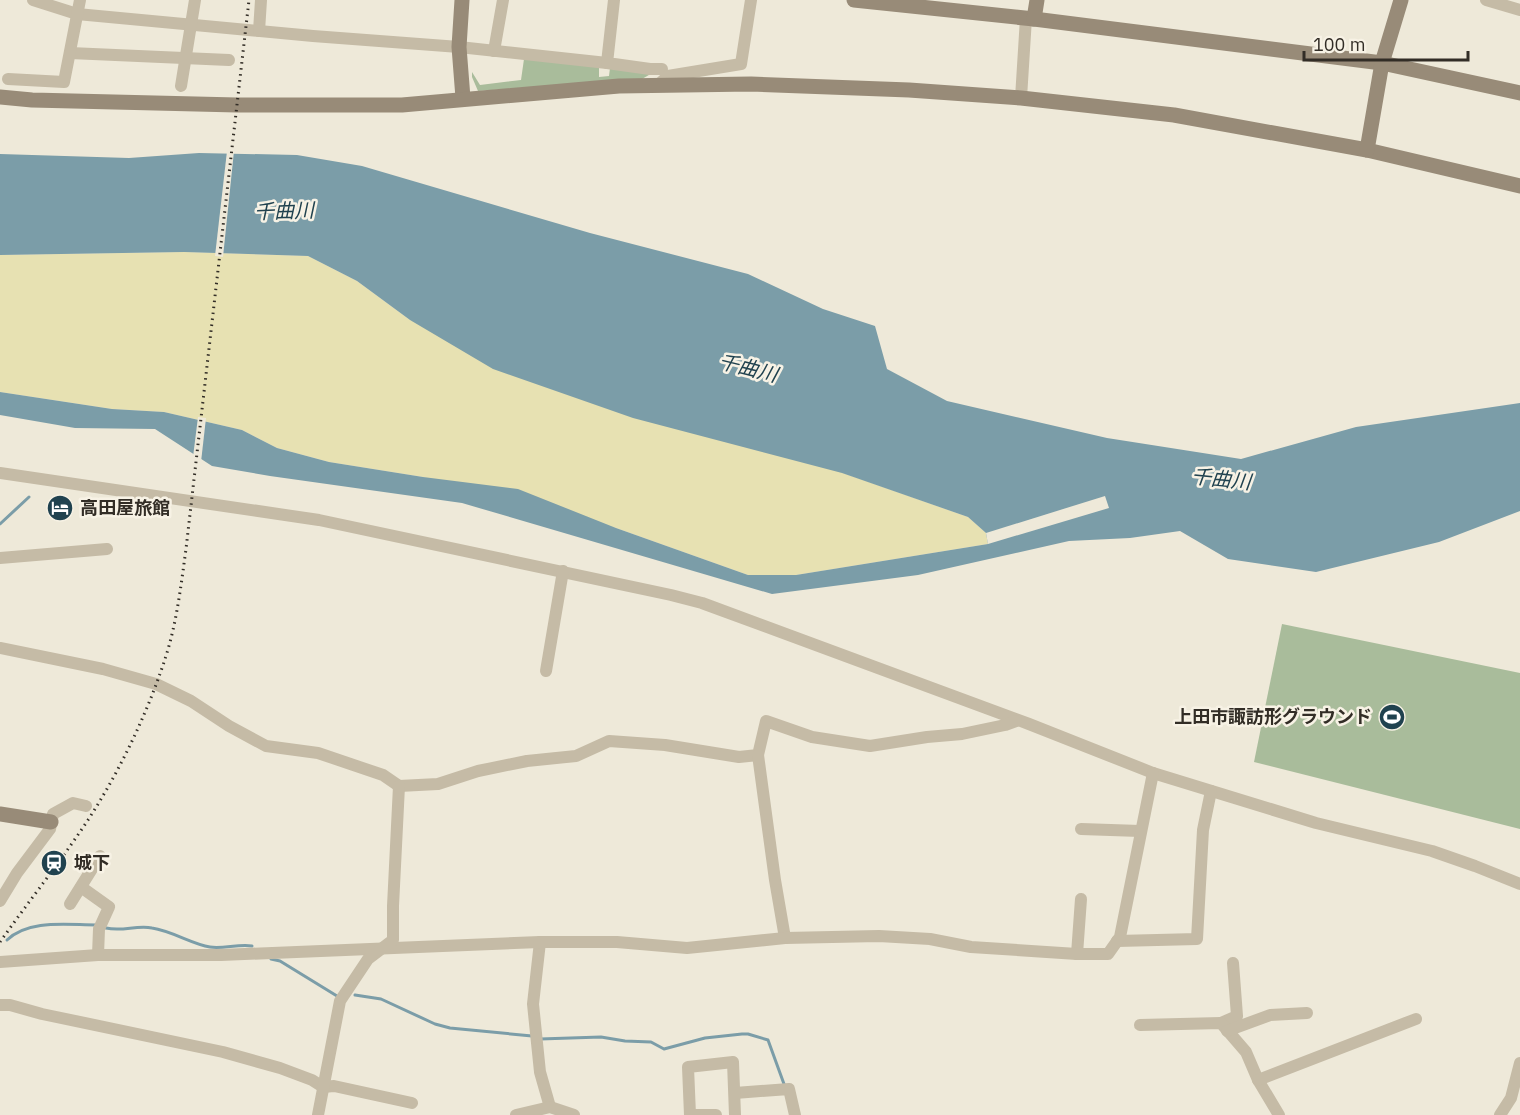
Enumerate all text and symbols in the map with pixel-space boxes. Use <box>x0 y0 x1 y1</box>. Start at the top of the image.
scale bar <box>1304 24 1468 62</box>
text: 100 m <box>1313 33 1365 56</box>
water label: 千曲川 <box>254 196 316 225</box>
water label: 千曲川 <box>716 347 782 388</box>
water label: 千曲川 <box>1190 462 1254 495</box>
hotel icon: 高田屋旅館 <box>45 493 75 523</box>
place label: 高田屋旅館 <box>80 496 170 519</box>
sports icon: 上田市諏訪形グラウンド <box>1377 702 1407 732</box>
place label: 上田市諏訪形グラウンド <box>1174 705 1372 728</box>
station icon: 城下 <box>39 848 69 878</box>
place label: 城下 <box>74 851 110 874</box>

